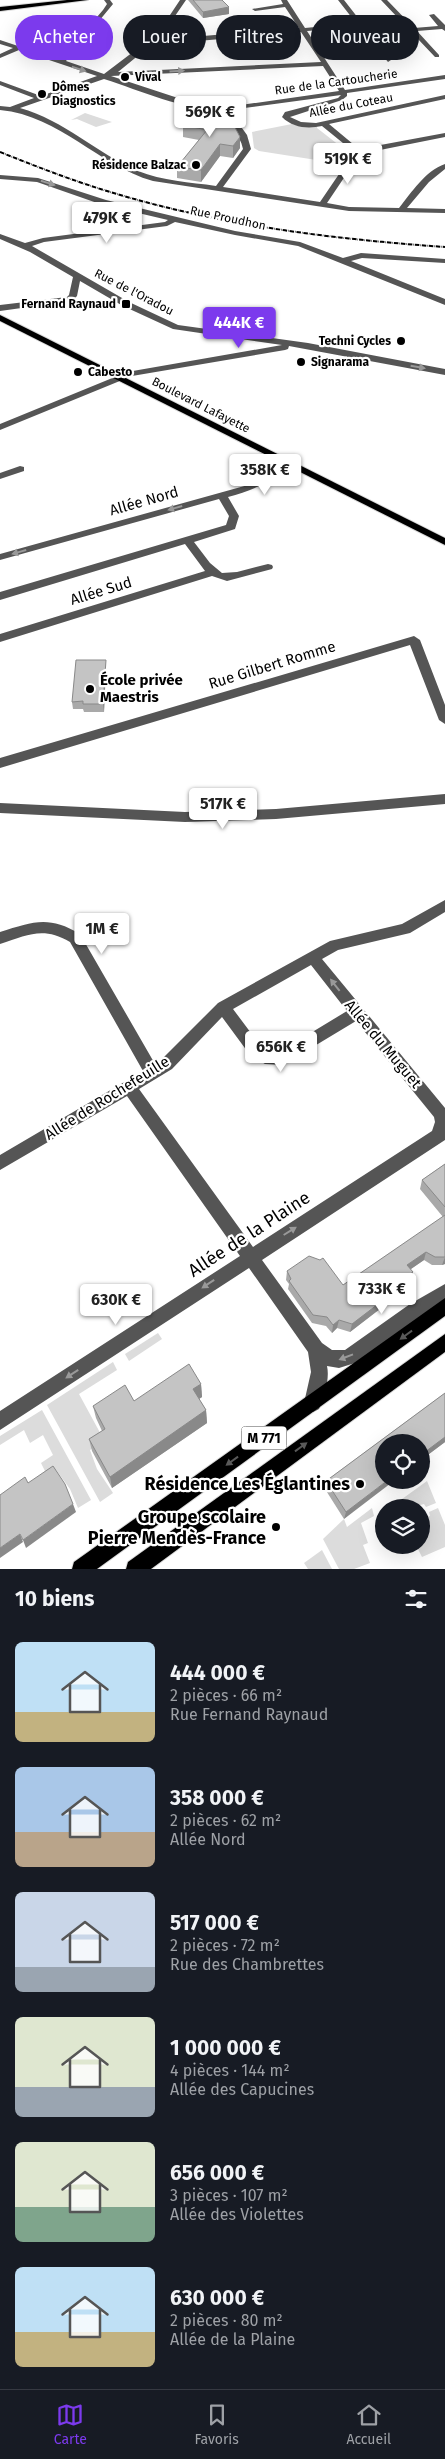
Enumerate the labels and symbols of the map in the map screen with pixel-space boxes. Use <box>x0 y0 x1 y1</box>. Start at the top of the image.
one-way arrow <box>72 65 87 73</box>
one-way arrow <box>169 66 185 74</box>
street label: Rue de la Cartoucherie <box>274 66 398 98</box>
place label: Vival <box>134 70 162 84</box>
marker: Vival <box>119 71 131 83</box>
place label: Dômes Diagnostics <box>52 80 116 108</box>
marker: Dômes Diagnostics <box>36 88 48 100</box>
street label: Allée du Coteau <box>308 90 394 120</box>
pin: 569K € <box>169 96 251 138</box>
pin: 519K € <box>307 142 389 185</box>
place label: Résidence Balzac <box>92 158 186 172</box>
marker: Résidence Balzac <box>190 159 202 171</box>
one-way arrow <box>41 179 56 187</box>
pin: 479K € <box>66 202 148 244</box>
street label: Rue Proudhon <box>189 203 267 233</box>
street label: Rue de l'Oradou <box>92 266 176 318</box>
place label: Fernand Raynaud <box>21 297 116 311</box>
marker: Fernand Raynaud <box>120 298 132 310</box>
pin: 444K € <box>198 306 280 349</box>
place label: Techni Cycles <box>319 334 391 348</box>
marker: Techni Cycles <box>395 335 407 347</box>
place label: Signarama <box>311 355 369 369</box>
marker: Signarama <box>295 356 307 368</box>
one-way arrow <box>410 364 426 372</box>
place label: Cabesto <box>88 365 132 379</box>
marker: Cabesto <box>72 366 84 378</box>
street label: Boulevard Lafayette <box>150 374 252 436</box>
pin: 358K € <box>224 454 306 496</box>
street label: Allée Nord <box>107 483 181 519</box>
one-way arrow <box>168 505 183 513</box>
one-way arrow <box>11 548 26 556</box>
street label: Allée Sud <box>68 573 134 609</box>
street label: Rue Gilbert Romme <box>206 637 338 693</box>
place label: École privée Maestris <box>100 671 183 706</box>
marker: École privée Maestris <box>84 683 96 695</box>
pin: 517K € <box>182 788 264 830</box>
pin: 1M € <box>72 912 132 955</box>
one-way arrow <box>329 979 340 992</box>
street label: Allée du Muguet <box>341 996 426 1092</box>
pin: 656K € <box>240 1030 322 1073</box>
street label: Allée de Rochefeuille <box>41 1052 173 1144</box>
street label: Allée de la Plaine <box>184 1186 314 1282</box>
one-way arrow <box>283 1226 296 1236</box>
pin: 733K € <box>341 1272 423 1315</box>
one-way arrow <box>201 1279 215 1289</box>
pin: 630K € <box>75 1284 157 1326</box>
one-way arrow <box>399 1330 413 1340</box>
one-way arrow <box>339 1354 353 1362</box>
one-way arrow <box>66 1369 79 1378</box>
road number: M 771 <box>242 1426 286 1450</box>
one-way arrow <box>294 1442 307 1453</box>
one-way arrow <box>225 1456 239 1466</box>
place label: Résidence Les Églantines <box>145 1472 350 1495</box>
marker: Résidence Les Églantines <box>354 1478 366 1490</box>
place label: Groupe scolaire Pierre Mendès-France <box>88 1506 266 1549</box>
marker: Groupe scolaire Pierre Mendès-France <box>270 1521 282 1533</box>

